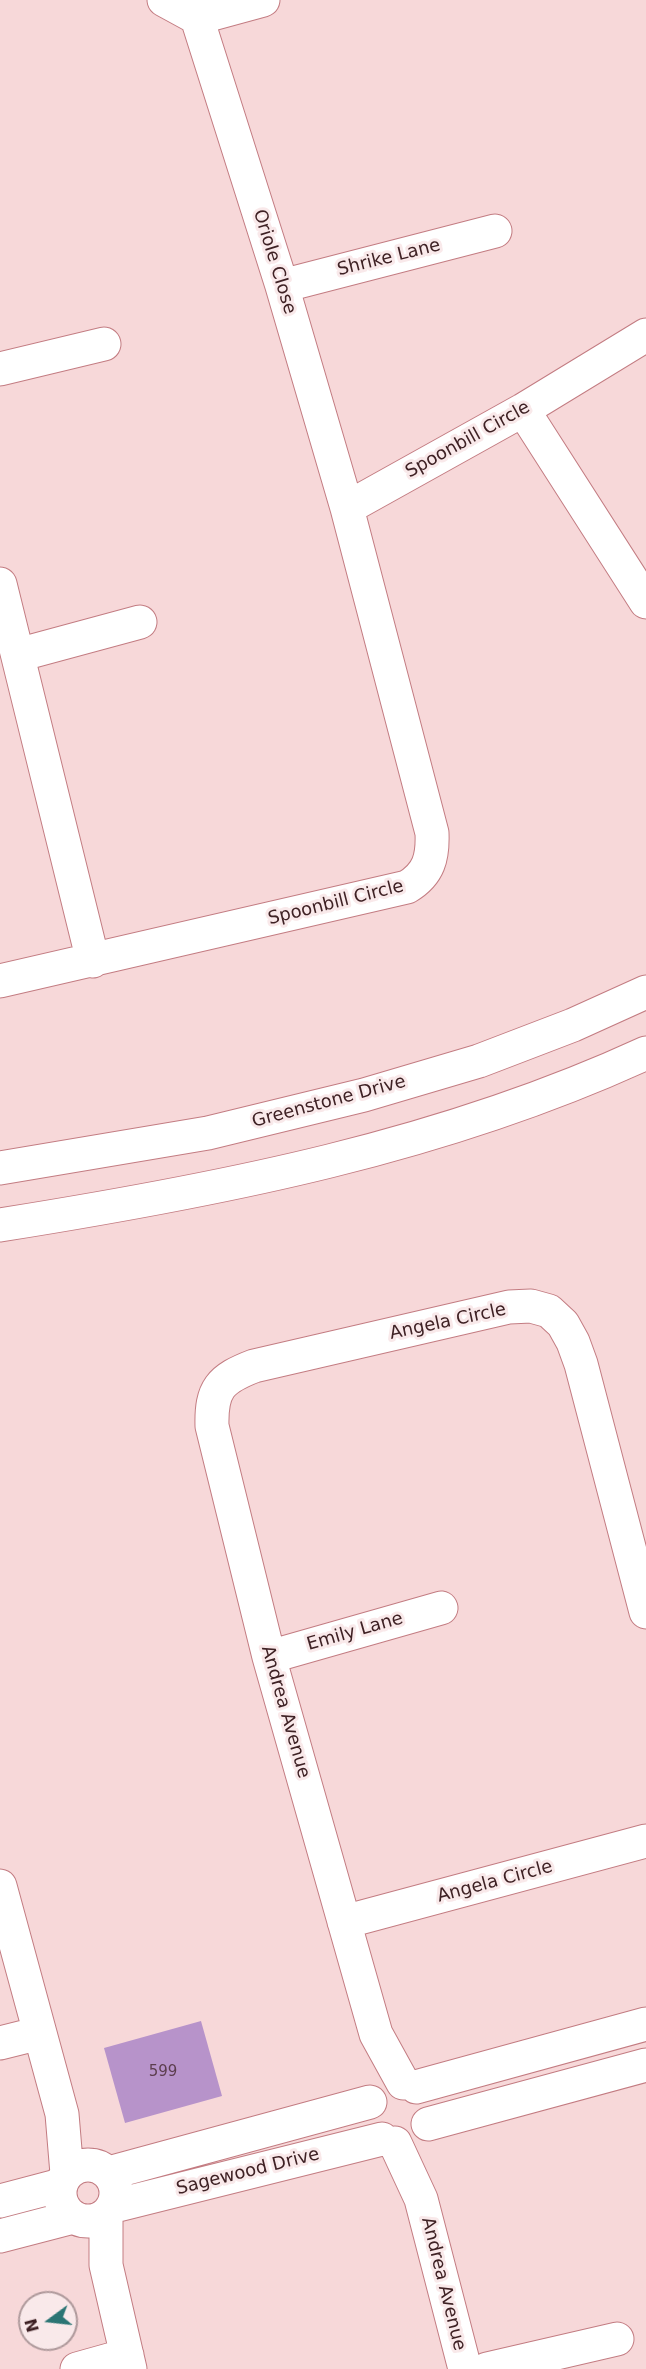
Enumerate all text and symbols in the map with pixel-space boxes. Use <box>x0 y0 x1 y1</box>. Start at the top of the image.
street label: Oriole Close <box>248 207 300 317</box>
street label: Shrike Lane <box>335 235 443 281</box>
street label: Spoonbill Circle <box>402 397 534 483</box>
street label: Spoonbill Circle <box>266 876 406 930</box>
street label: Greenstone Drive <box>250 1071 408 1133</box>
street label: Angela Circle <box>388 1299 508 1345</box>
street label: Emily Lane <box>305 1608 405 1656</box>
street label: Andrea Avenue <box>256 1643 314 1781</box>
street label: Angela Circle <box>435 1856 555 1908</box>
house number: 599 <box>149 2063 177 2081</box>
street label: Sagewood Drive <box>174 2144 322 2200</box>
street label: Andrea Avenue <box>416 2215 470 2353</box>
north arrow <box>18 2291 78 2351</box>
text: N <box>21 2316 43 2334</box>

